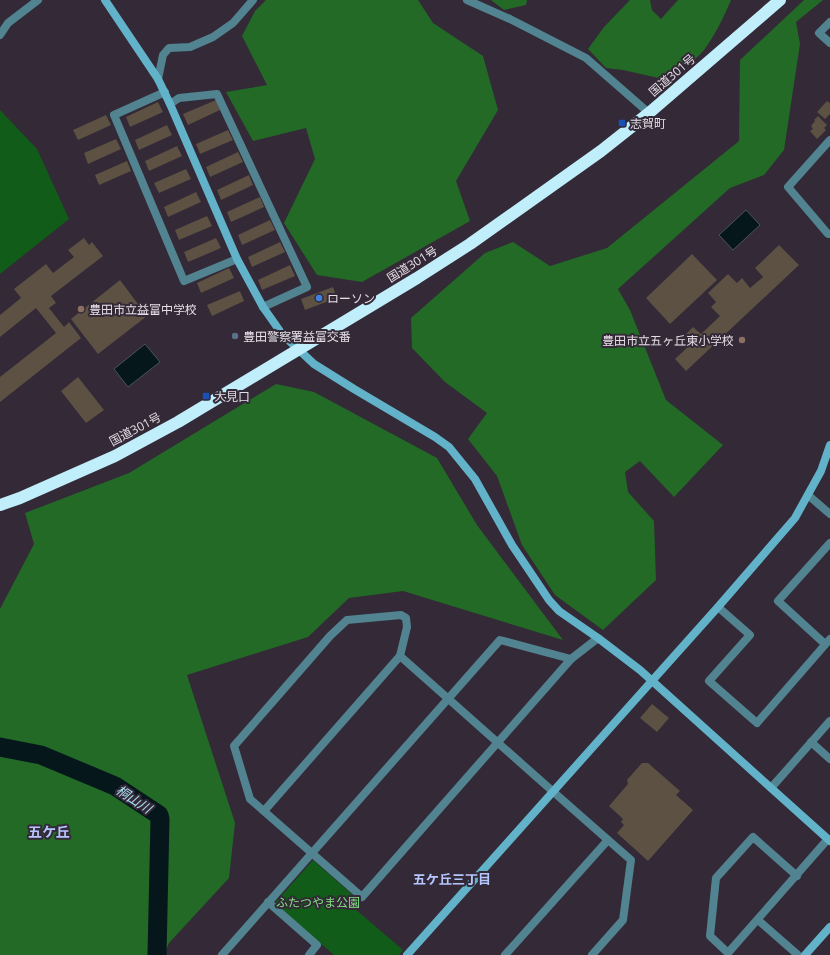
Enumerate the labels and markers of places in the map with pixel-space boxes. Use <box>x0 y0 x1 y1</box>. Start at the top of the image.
place label: 志賀町 <box>630 115 666 132</box>
marker: 志賀町 <box>617 118 627 128</box>
place label: ローソン <box>327 290 375 307</box>
marker: ローソン <box>314 293 324 303</box>
place label: 豊田市立益富中学校 <box>89 301 197 318</box>
marker: 豊田市立益富中学校 <box>76 304 86 314</box>
place label: 豊田警察署益富交番 <box>243 328 351 345</box>
marker: 豊田警察署益富交番 <box>230 331 240 341</box>
place label: 豊田市立五ヶ丘東小学校 <box>602 332 734 349</box>
marker: 豊田市立五ヶ丘東小学校 <box>737 335 747 345</box>
place label: 大見口 <box>214 388 250 405</box>
marker: 大見口 <box>201 391 211 401</box>

